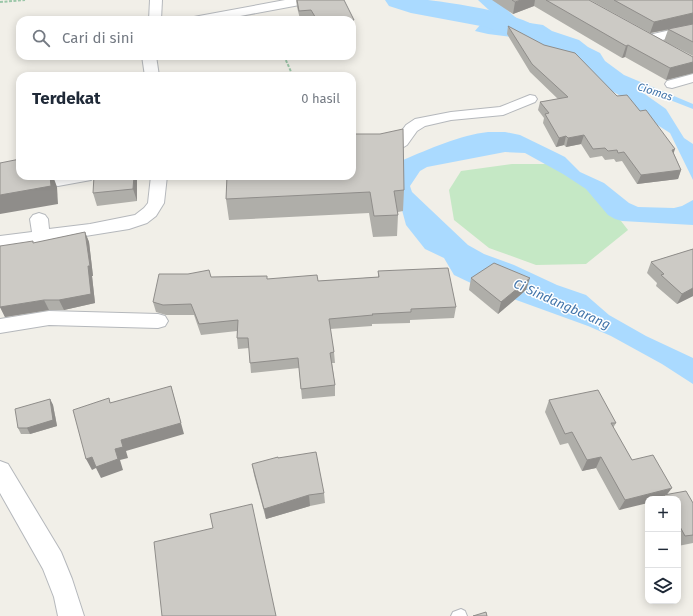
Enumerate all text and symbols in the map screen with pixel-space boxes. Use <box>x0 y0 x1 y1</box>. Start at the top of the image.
search box <box>16 16 356 60</box>
icon: search <box>30 27 52 49</box>
text: Cari di sini <box>62 29 134 47</box>
water label: Ciomas <box>636 80 674 104</box>
text: Terdekat <box>32 88 101 109</box>
text: 0 hasil <box>301 91 340 106</box>
water label: Ci Sindangbarang <box>511 276 613 332</box>
map controls <box>645 496 681 604</box>
button: + <box>645 496 681 532</box>
button: − <box>645 532 681 568</box>
button: layers <box>645 568 681 604</box>

